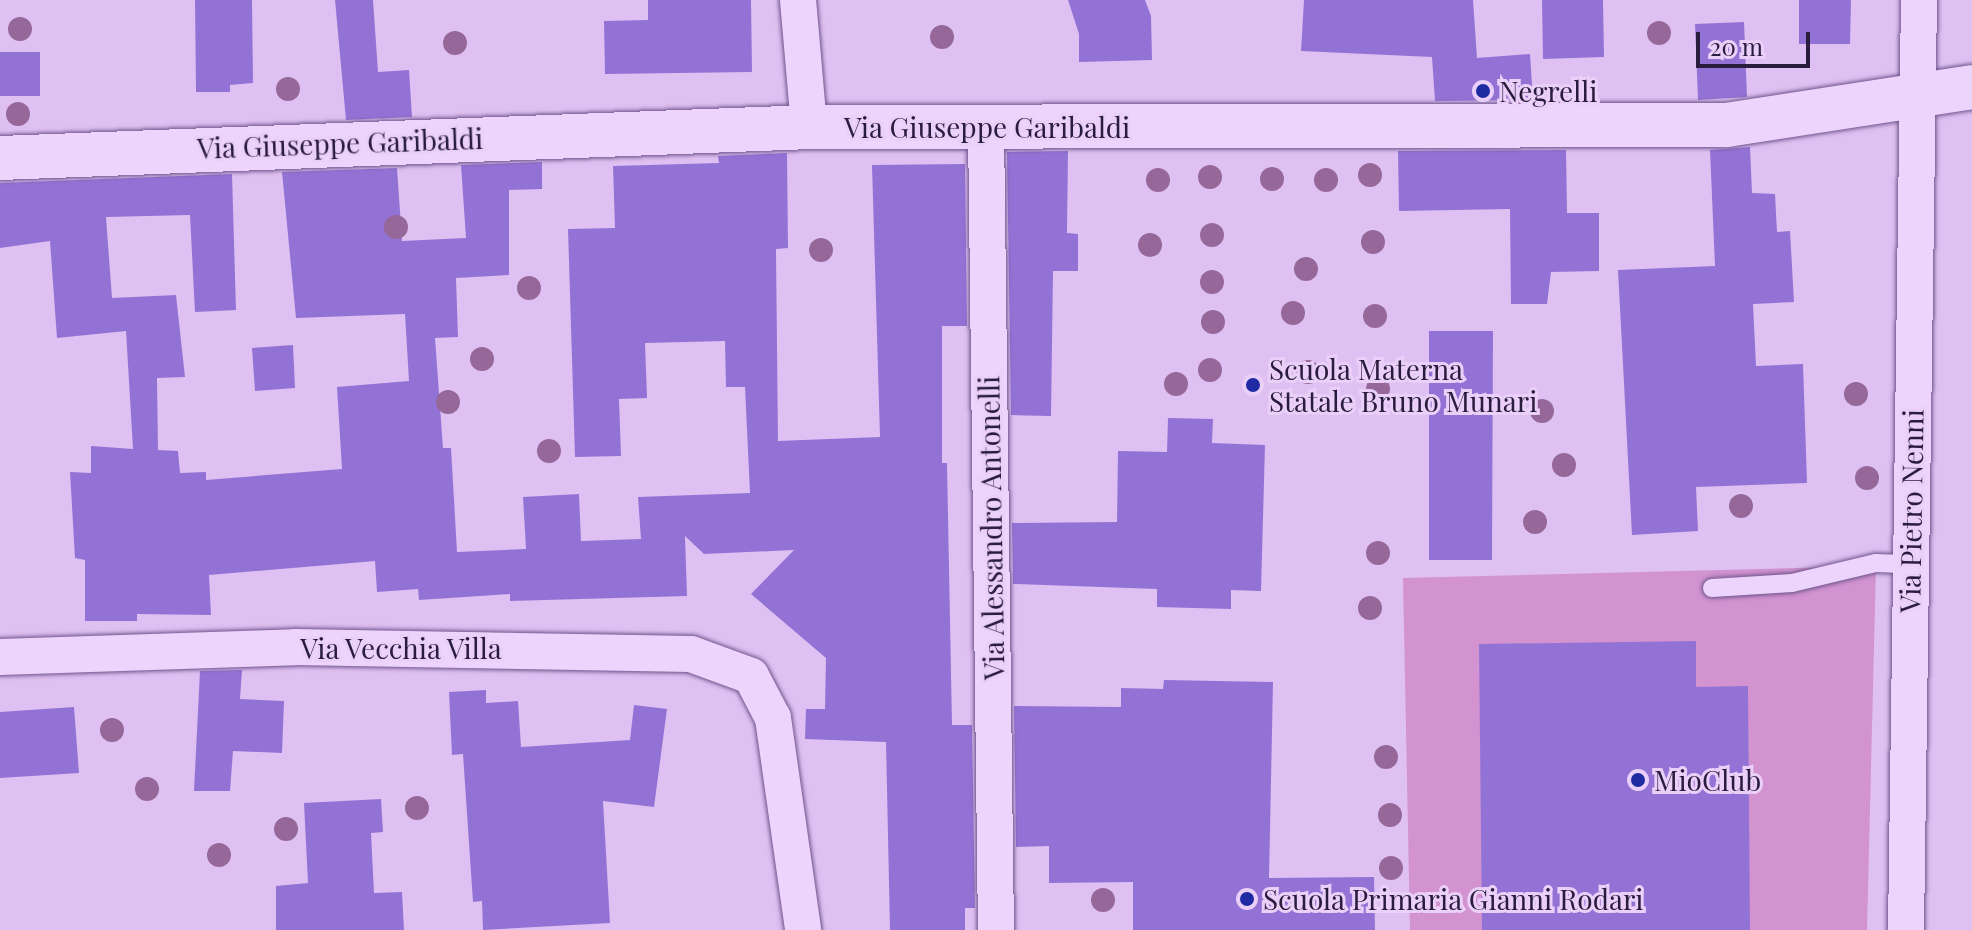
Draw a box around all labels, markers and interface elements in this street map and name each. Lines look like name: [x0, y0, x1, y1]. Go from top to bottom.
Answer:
scale bar: [1700, 16, 1814, 66]
text: 20 m: [1710, 30, 1763, 62]
place label: Negrelli: [1499, 74, 1598, 108]
marker: Negrelli: [1474, 82, 1492, 100]
street label: Via Giuseppe Garibaldi: [844, 110, 1130, 144]
street label: Via Giuseppe Garibaldi: [196, 121, 484, 165]
place label: Scuola Materna Statale Bruno Munari: [1269, 352, 1537, 418]
street label: Via Alessandro Antonelli: [972, 375, 1010, 681]
marker: Scuola Materna Statale Bruno Munari: [1244, 376, 1262, 394]
street label: Via Pietro Nenni: [1892, 409, 1930, 613]
street label: Via Vecchia Villa: [299, 631, 503, 665]
place label: MioClub: [1654, 763, 1761, 797]
marker: MioClub: [1629, 771, 1647, 789]
place label: Scuola Primaria Gianni Rodari: [1263, 882, 1644, 916]
marker: Scuola Primaria Gianni Rodari: [1238, 890, 1256, 908]

